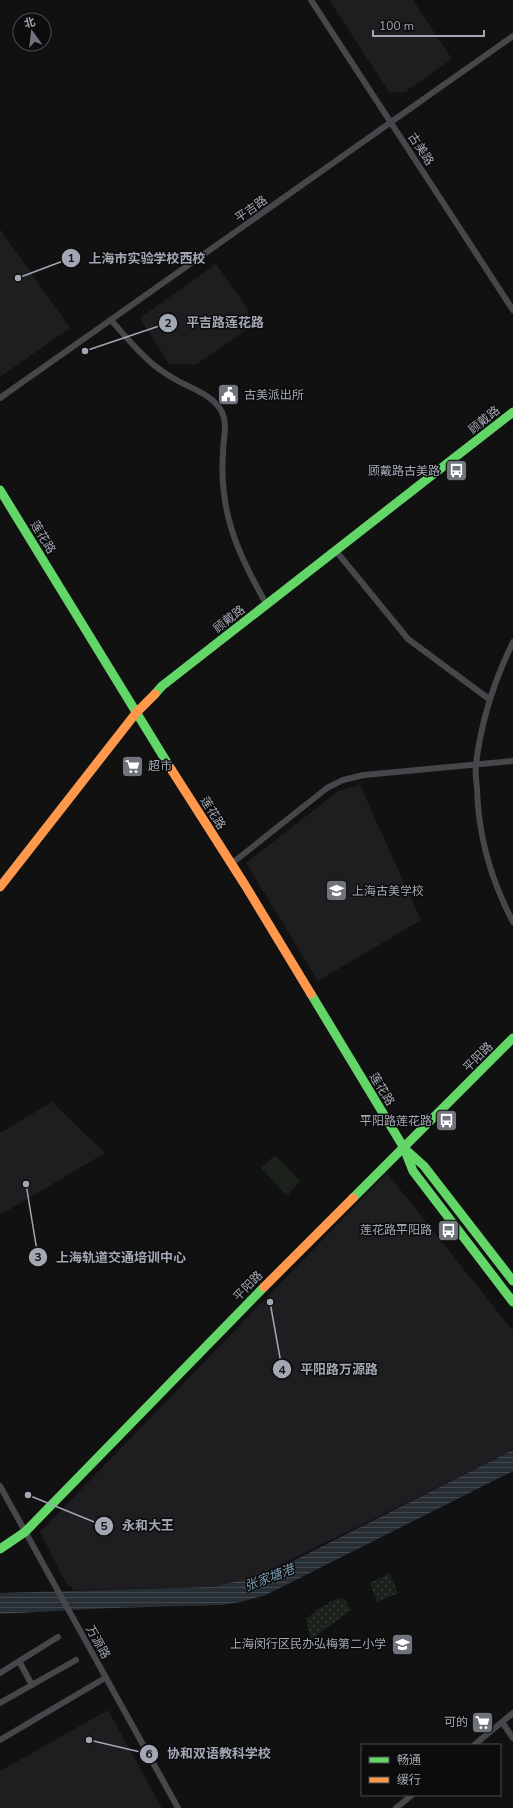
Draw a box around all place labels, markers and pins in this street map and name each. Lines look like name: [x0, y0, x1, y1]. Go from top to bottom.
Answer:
callout: 上海市实验学校西校: [61, 246, 214, 271]
callout: 平吉路莲花路: [158, 310, 272, 335]
public building icon: 古美派出所: [216, 382, 242, 408]
place label: 古美派出所: [244, 387, 304, 403]
bus stop icon: 顾戴路古美路: [443, 458, 469, 484]
place label: 顾戴路古美路: [368, 463, 440, 479]
supermarket icon: 超市: [120, 753, 146, 779]
place label: 超市: [148, 758, 172, 774]
school or university icon: 上海古美学校: [323, 878, 349, 904]
place label: 上海古美学校: [352, 883, 424, 899]
bus stop icon: 平阳路莲花路: [434, 1108, 460, 1134]
place label: 平阳路莲花路: [360, 1113, 432, 1129]
bus stop icon: 莲花路平阳路: [435, 1217, 461, 1243]
place label: 莲花路平阳路: [360, 1222, 432, 1238]
callout: 上海轨道交通培训中心: [28, 1245, 194, 1270]
callout: 平阳路万源路: [272, 1357, 386, 1382]
callout: 永和大王: [94, 1513, 182, 1538]
school or university icon: 上海闵行区民办弘梅第二小学: [389, 1631, 415, 1657]
place label: 上海闵行区民办弘梅第二小学: [230, 1636, 386, 1652]
supermarket icon: 可的: [470, 1709, 496, 1735]
place label: 可的: [444, 1714, 468, 1730]
callout: 协和双语教科学校: [139, 1741, 279, 1766]

